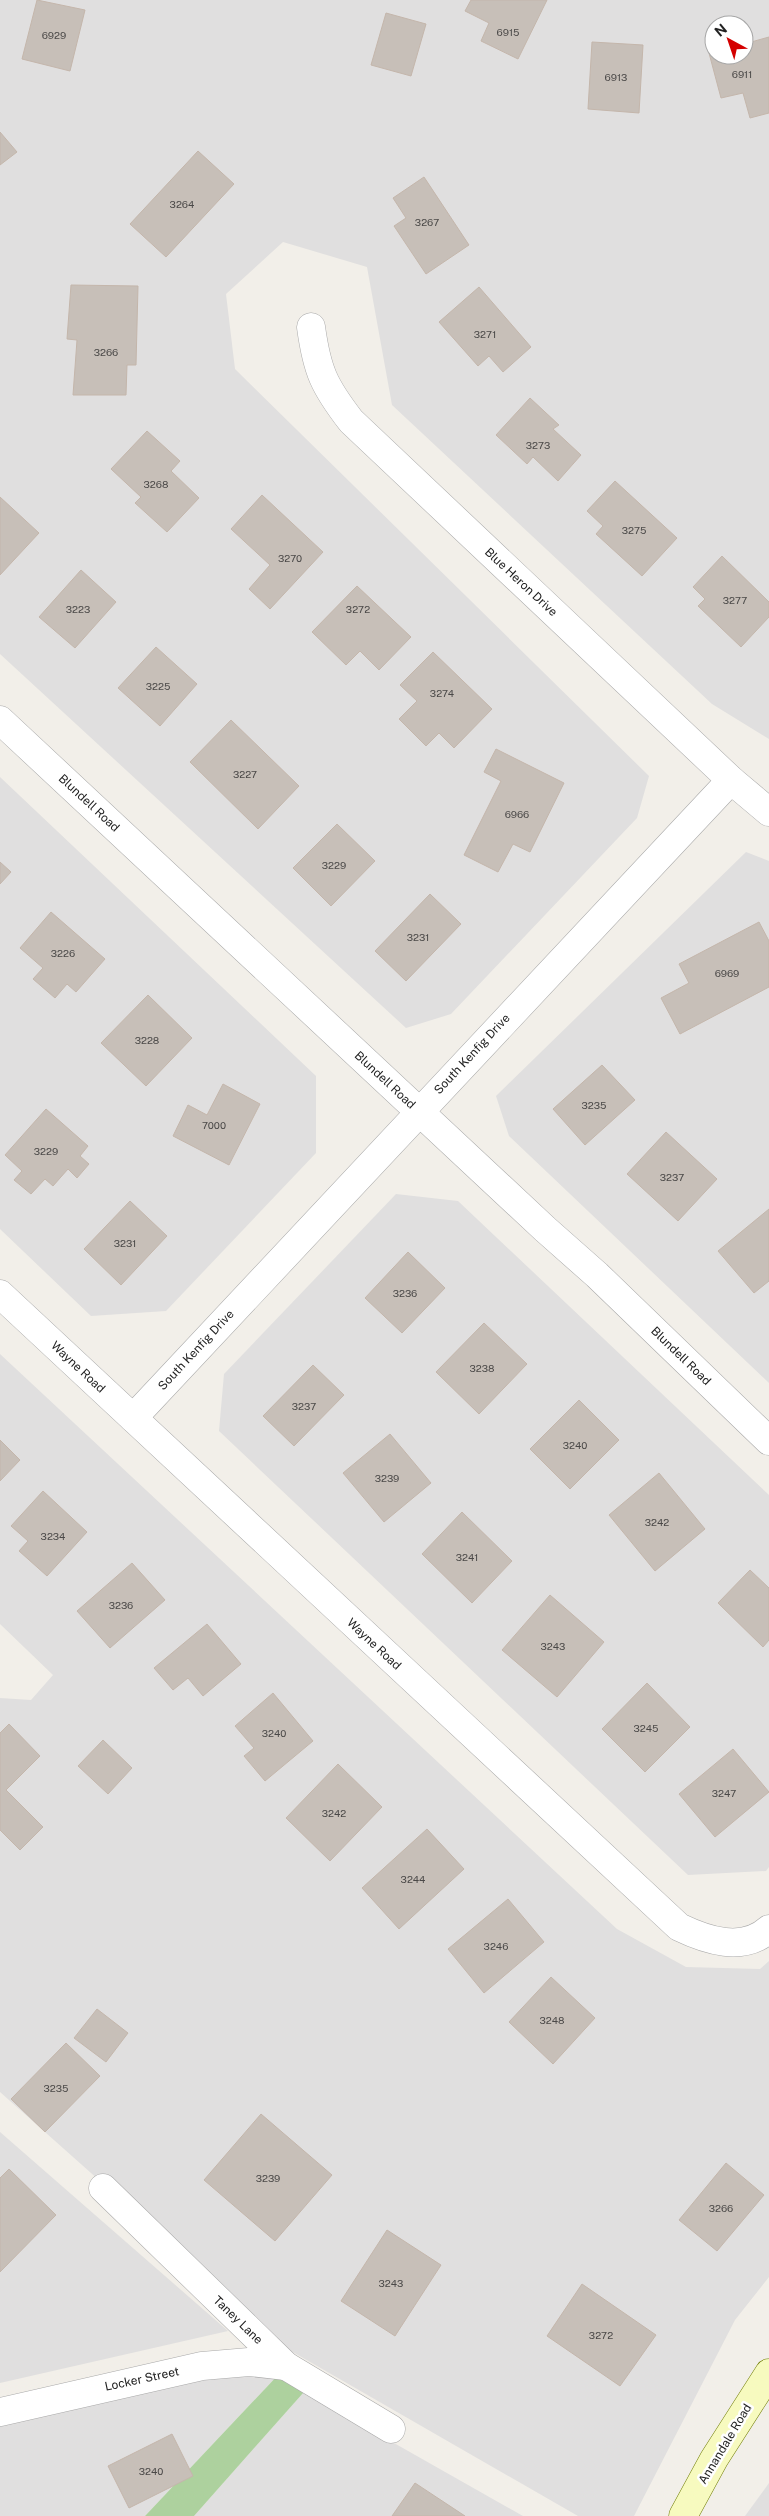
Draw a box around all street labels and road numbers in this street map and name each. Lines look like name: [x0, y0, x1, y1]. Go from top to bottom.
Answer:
street label: Blue Heron Drive: [482, 545, 560, 619]
street label: Blundell Road: [56, 771, 122, 835]
street label: South Kenfig Drive: [431, 1011, 513, 1097]
street label: Blundell Road: [352, 1048, 418, 1112]
street label: South Kenfig Drive: [155, 1307, 237, 1393]
street label: Blundell Road: [648, 1324, 714, 1388]
street label: Wayne Road: [48, 1338, 108, 1396]
street label: Wayne Road: [344, 1615, 404, 1673]
street label: Taney Lane: [210, 2293, 266, 2347]
street label: Locker Street: [103, 2364, 181, 2394]
street label: Annandale Road: [696, 2401, 754, 2487]

